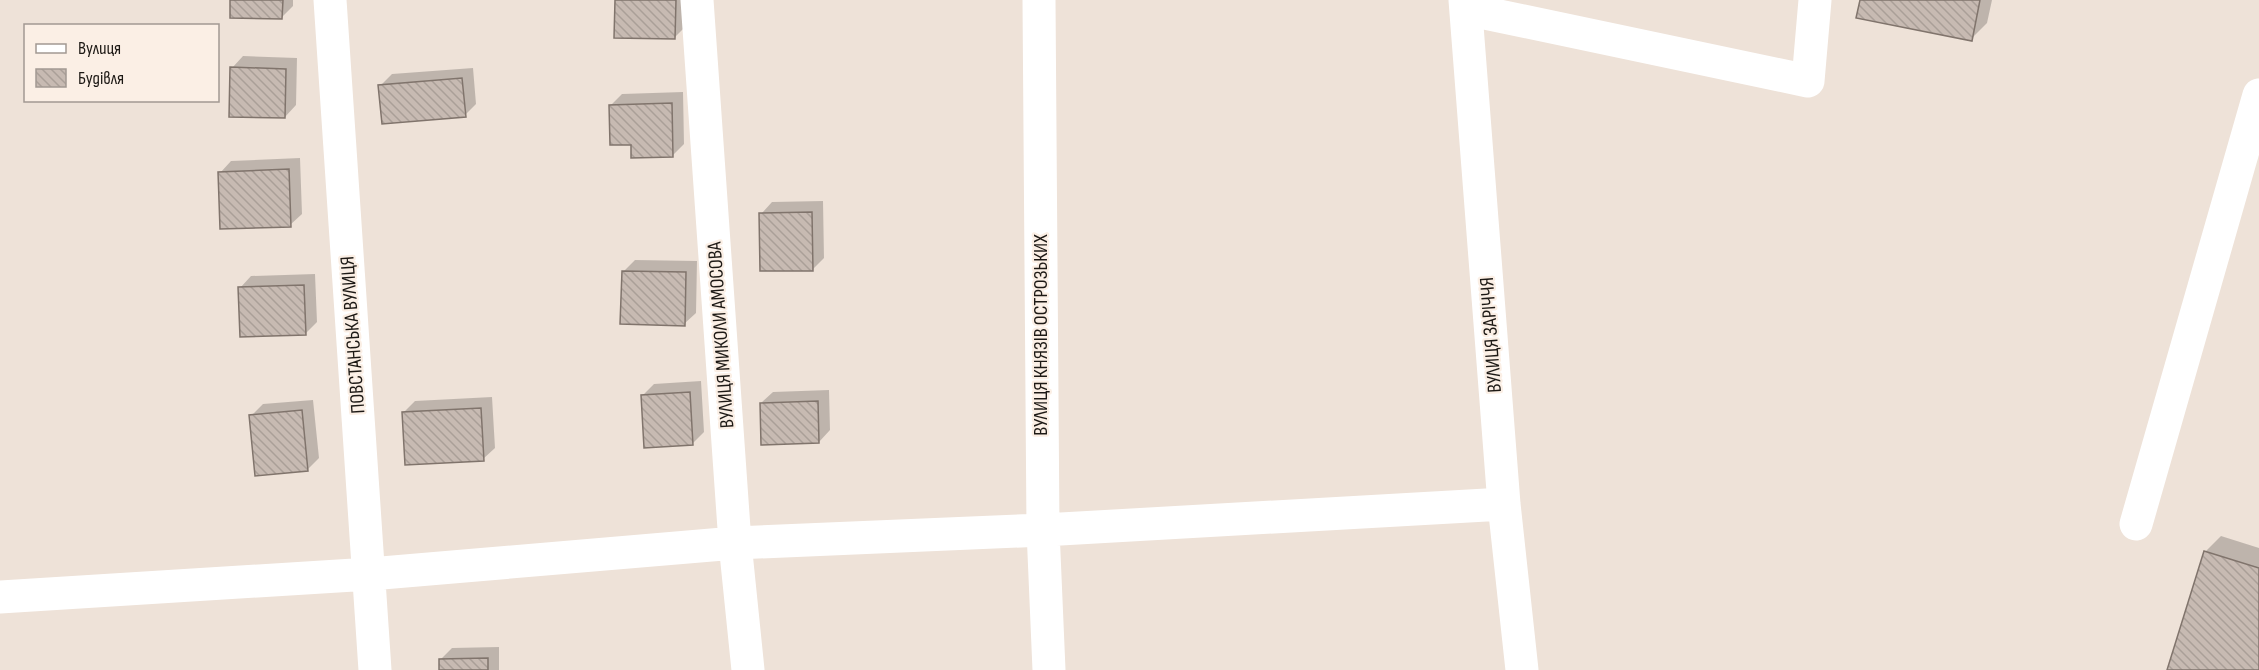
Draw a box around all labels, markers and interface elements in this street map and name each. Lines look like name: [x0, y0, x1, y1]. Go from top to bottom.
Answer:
legend: [24, 24, 219, 102]
text: Вулиця: [78, 38, 121, 59]
text: Будівля: [78, 68, 124, 89]
street label: ВУЛИЦЯ КНЯЗІВ ОСТРОЗЬКИХ: [1029, 234, 1053, 436]
street label: ВУЛИЦЯ МИКОЛИ АМОСОВА: [702, 241, 739, 429]
street label: ПОВСТАНСЬКА ВУЛИЦЯ: [336, 255, 370, 415]
street label: ВУЛИЦЯ ЗАРІЧЧЯ: [1475, 276, 1507, 394]

